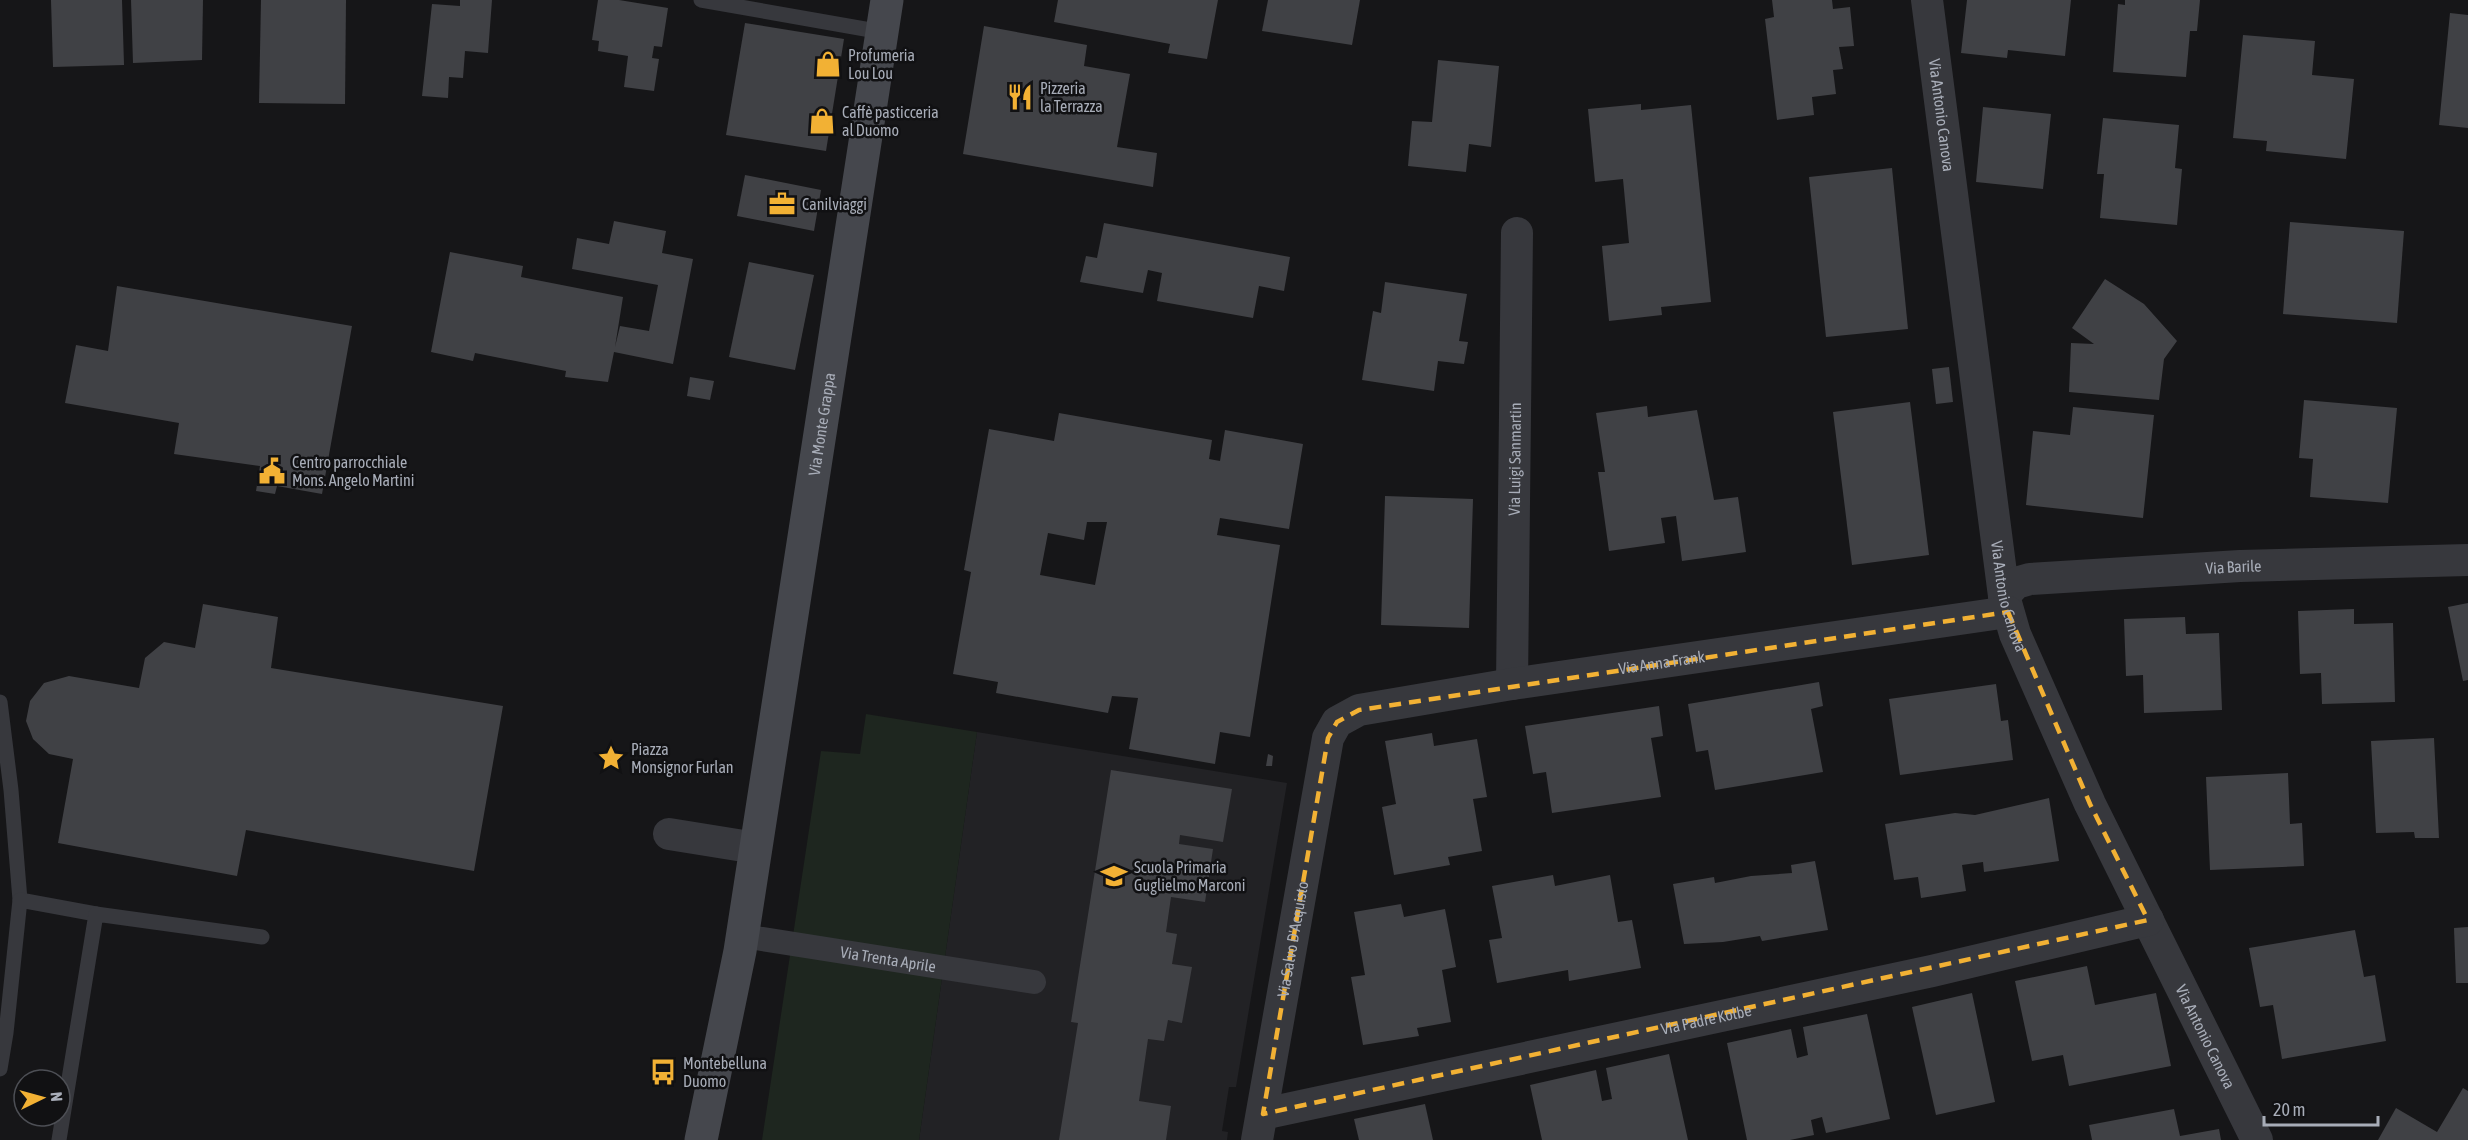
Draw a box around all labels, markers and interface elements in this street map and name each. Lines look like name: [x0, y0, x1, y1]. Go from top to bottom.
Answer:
place label: Profumeria Lou Lou: [848, 46, 915, 82]
shop icon: Profumeria Lou Lou: [813, 49, 843, 79]
street label: Via Antonio Canova: [1926, 58, 1958, 173]
place label: Pizzeria la Terrazza: [1040, 79, 1103, 115]
restaurant icon: Pizzeria la Terrazza: [1005, 82, 1035, 112]
place label: Caffè pasticceria al Duomo: [842, 103, 939, 139]
shop icon: Caffè pasticceria al Duomo: [807, 106, 837, 136]
office icon: Canilviaggi: [767, 189, 797, 219]
place label: Canilviaggi: [802, 195, 867, 214]
street label: Via Monte Grappa: [805, 371, 838, 477]
street label: Via Luigi Sanmartin: [1505, 402, 1524, 516]
place label: Centro parrocchiale Mons. Angelo Martini: [292, 453, 414, 490]
public building icon: Centro parrocchiale Mons. Angelo Martini: [257, 456, 287, 486]
street label: Via Antonio Canova: [1988, 540, 2031, 654]
street label: Via Barile: [2205, 556, 2262, 577]
street label: Via Anna Frank: [1617, 647, 1706, 677]
place label: Piazza Monsignor Furlan: [631, 740, 734, 777]
place icon: Piazza Monsignor Furlan: [596, 743, 626, 773]
place label: Scuola Primaria Guglielmo Marconi: [1134, 858, 1246, 895]
school or university icon: Scuola Primaria Guglielmo Marconi: [1099, 861, 1129, 891]
street label: Via Salvo D'Acquisto: [1273, 880, 1312, 999]
street label: Via Trenta Aprile: [839, 943, 937, 975]
street label: Via Antonio Canova: [2172, 982, 2239, 1091]
street label: Via Padre Kolbe: [1659, 1001, 1753, 1038]
place label: Montebelluna Duomo: [683, 1054, 767, 1090]
bus stop icon: Montebelluna Duomo: [648, 1057, 678, 1087]
north arrow: [12, 1068, 72, 1128]
scale bar: [2264, 1089, 2378, 1127]
text: N: [48, 1091, 66, 1102]
text: 20 m: [2273, 1099, 2305, 1120]

